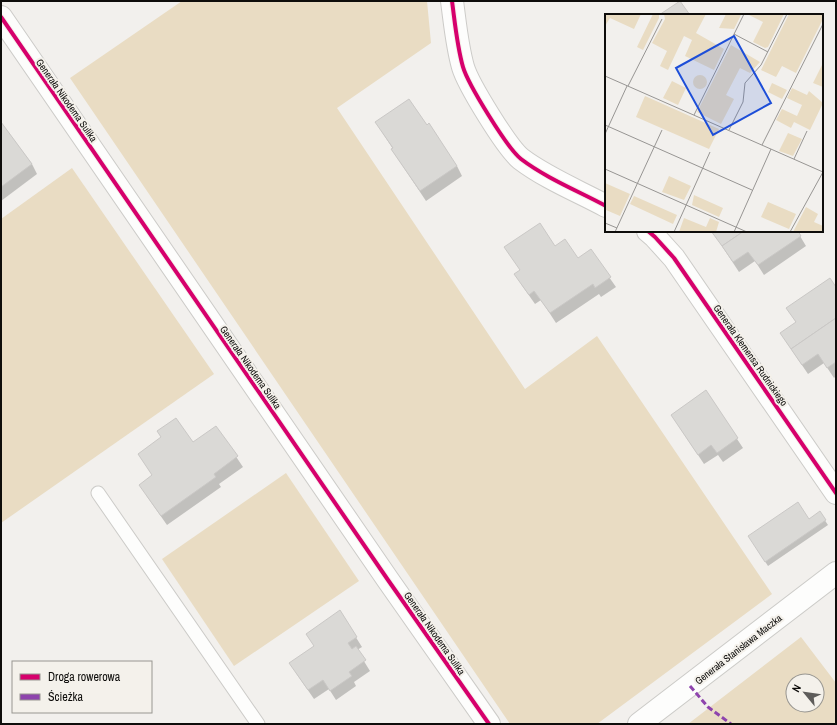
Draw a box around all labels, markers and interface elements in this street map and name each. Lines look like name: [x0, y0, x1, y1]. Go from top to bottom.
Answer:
inset map: [605, 14, 823, 232]
street label: Generała Nikodema Sulika: [33, 56, 100, 145]
street label: Generała Klemensa Rudnickiego: [711, 302, 791, 409]
street label: Generała Nikodema Sulika: [217, 323, 284, 412]
street label: Generała Nikodema Sulika: [401, 589, 468, 678]
street label: Generała Stanisława Maczka: [692, 611, 785, 687]
legend: [12, 661, 152, 713]
text: Droga rowerowa: [48, 669, 121, 685]
north arrow: [785, 673, 825, 713]
text: N: [789, 682, 804, 694]
text: Ścieżka: [48, 689, 84, 705]

